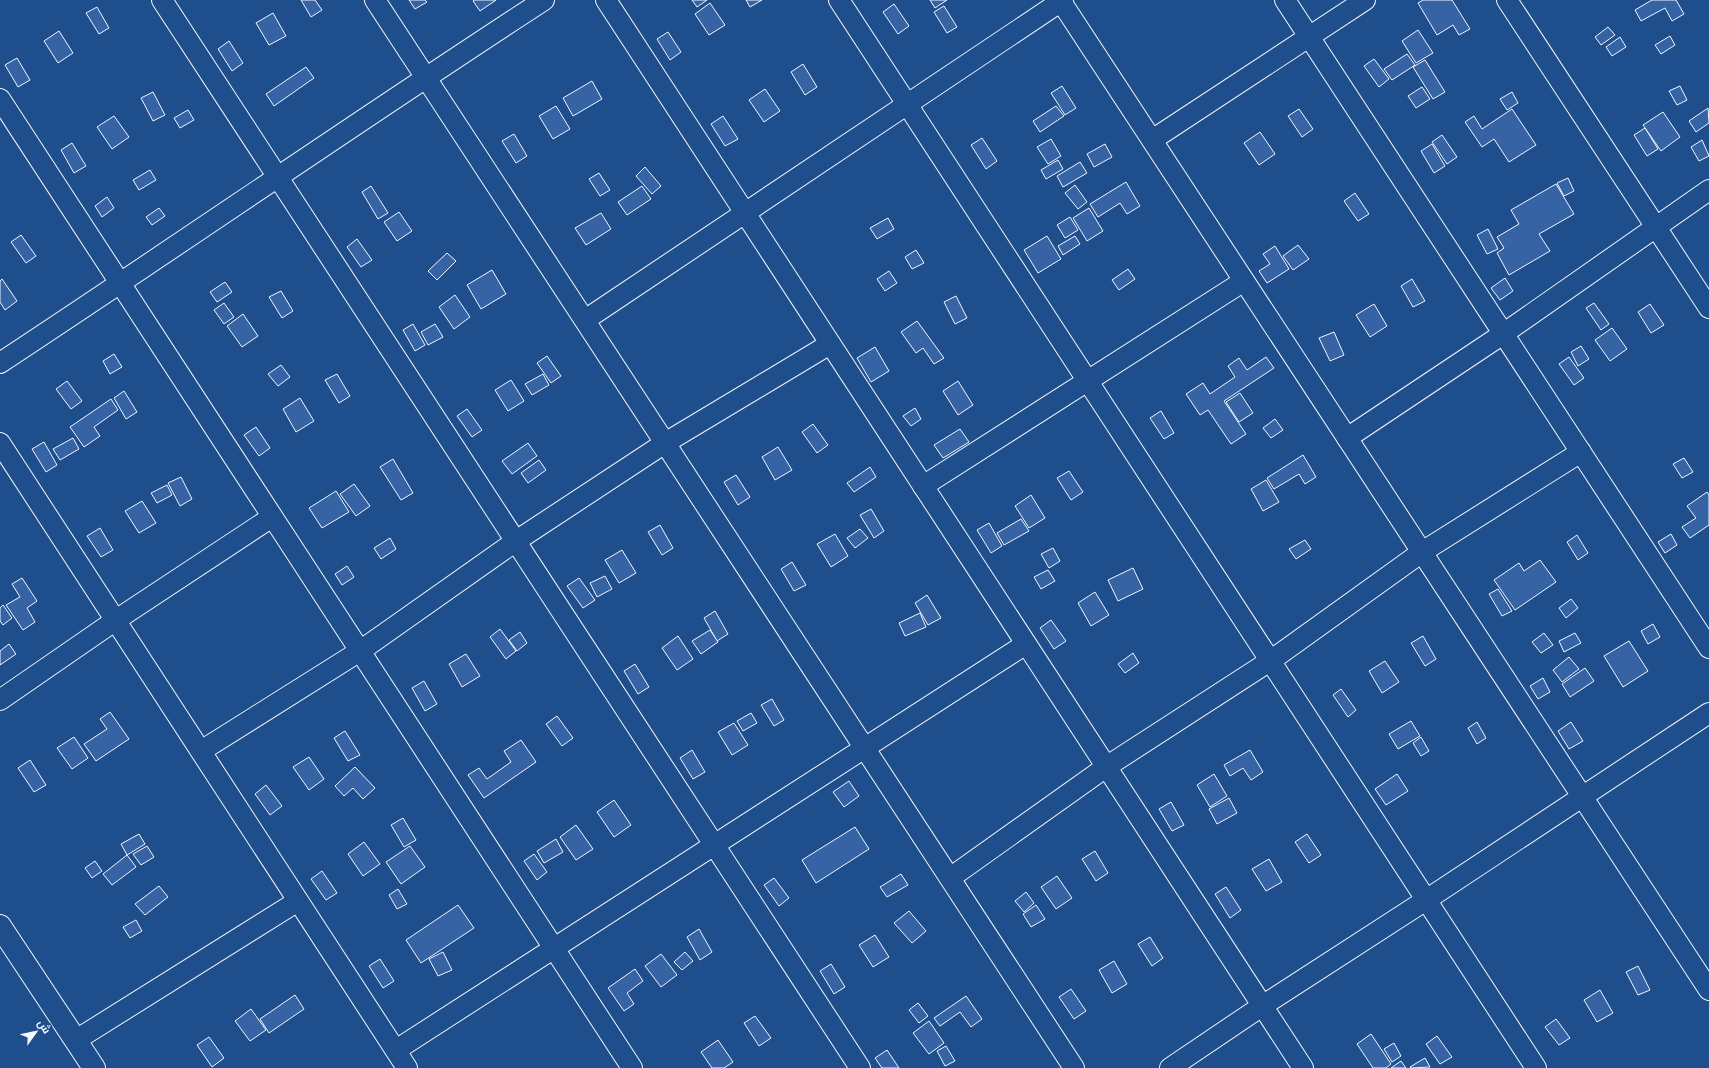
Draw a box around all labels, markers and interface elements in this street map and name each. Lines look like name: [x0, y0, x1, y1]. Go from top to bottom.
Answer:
north arrow: [16, 1012, 56, 1052]
text: ش: [35, 1017, 53, 1036]

